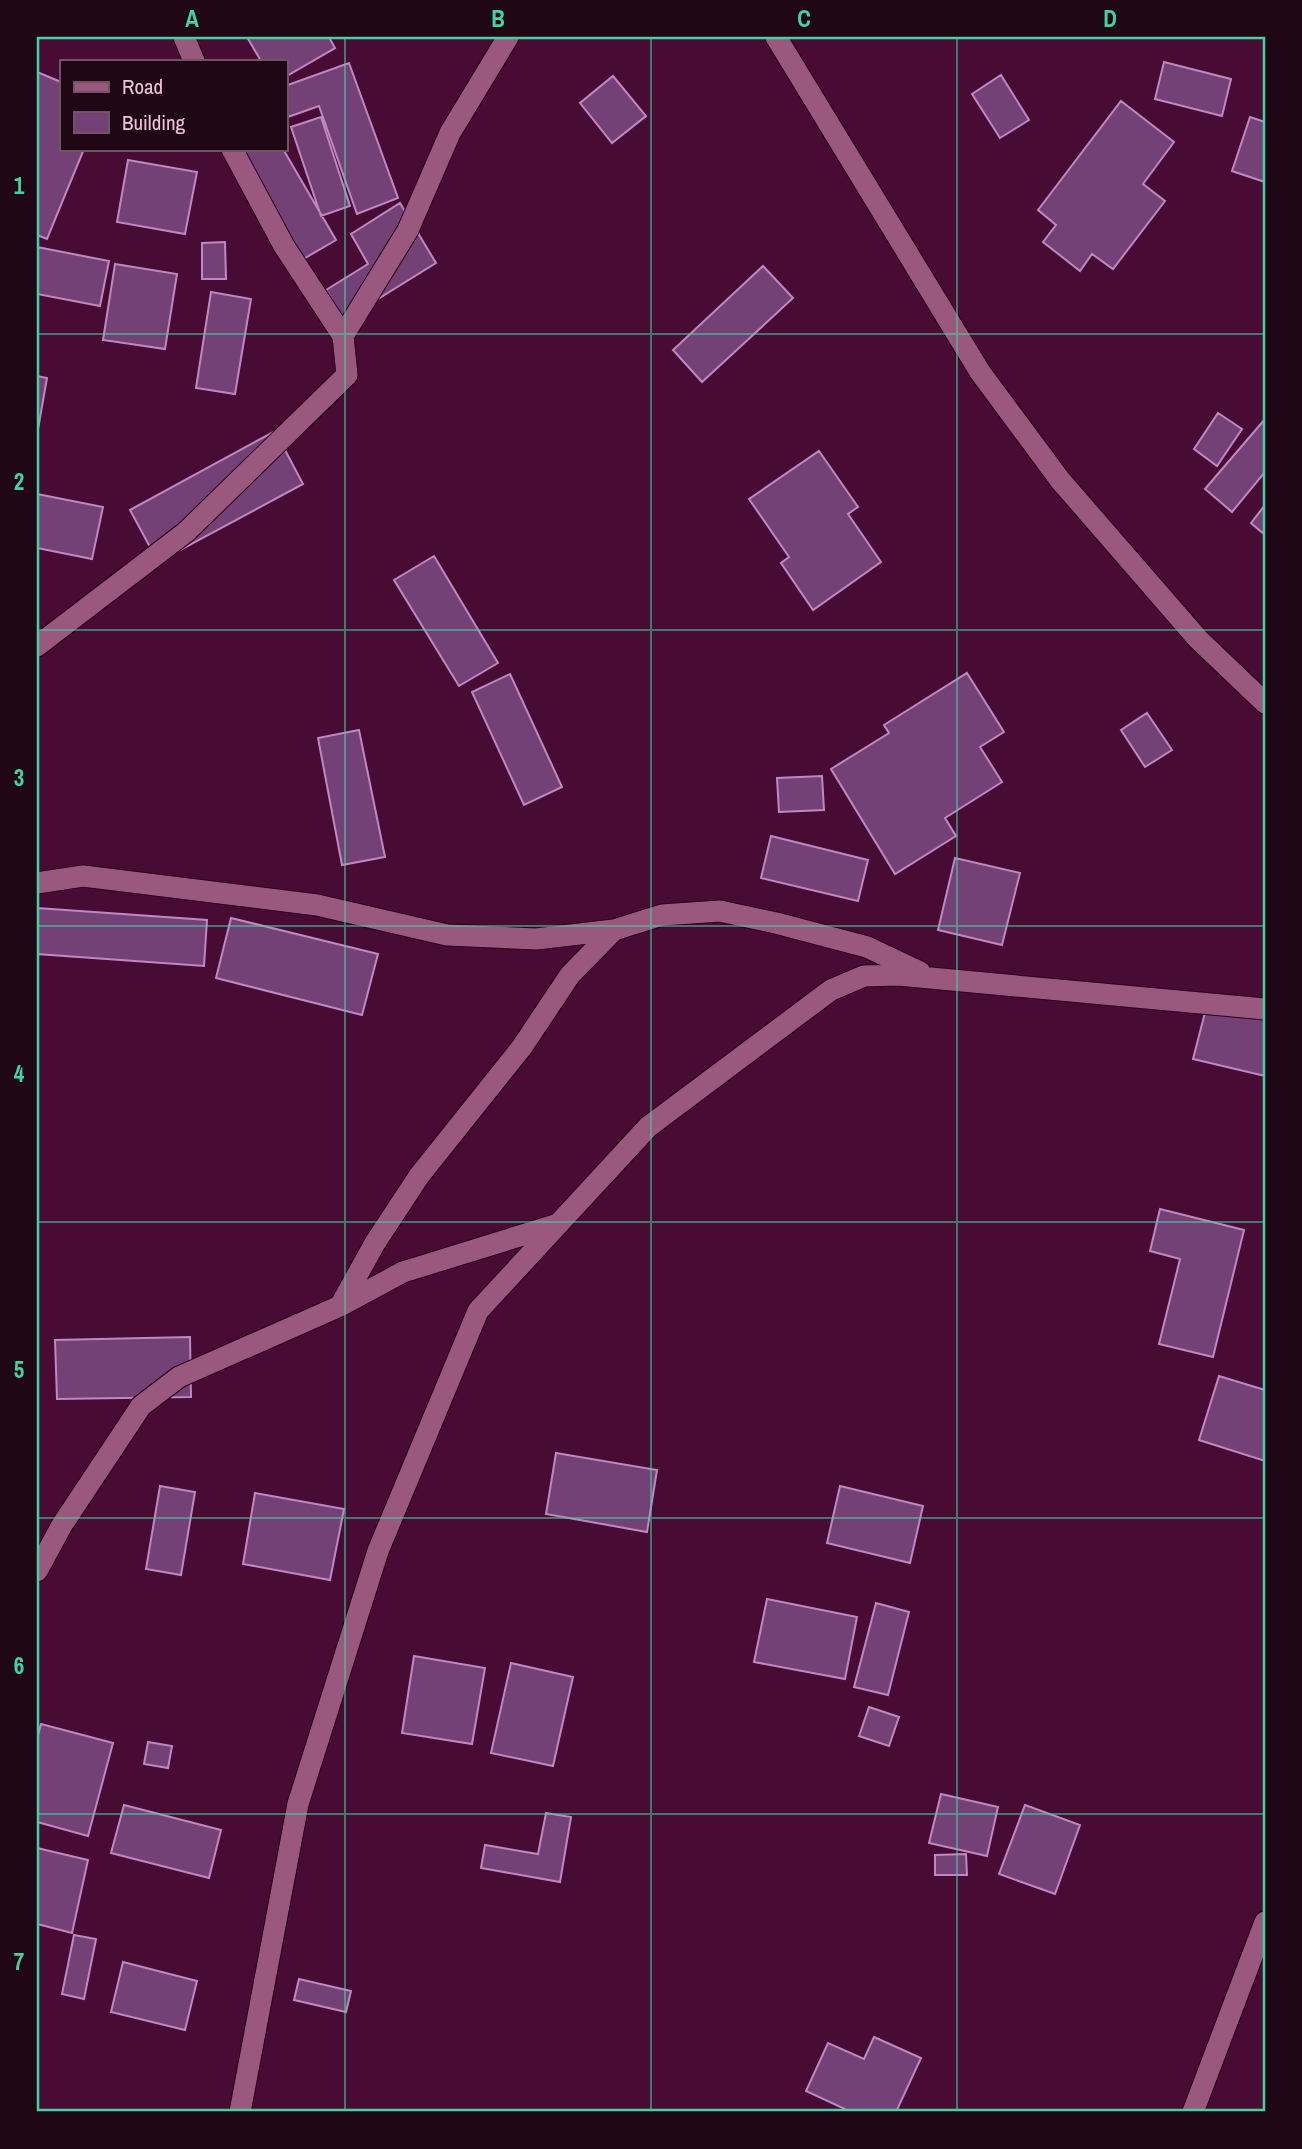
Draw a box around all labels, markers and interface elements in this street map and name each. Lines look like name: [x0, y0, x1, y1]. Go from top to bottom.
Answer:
text: A: [185, 3, 199, 34]
text: B: [491, 3, 505, 34]
text: C: [797, 3, 811, 34]
text: D: [1103, 3, 1117, 34]
legend: [60, 60, 287, 150]
text: Road: [122, 72, 163, 101]
text: Building: [122, 108, 186, 137]
text: 1: [14, 170, 25, 201]
text: 2: [14, 466, 24, 497]
text: 3: [14, 762, 24, 793]
text: 4: [14, 1058, 25, 1089]
text: 5: [14, 1354, 24, 1385]
text: 6: [14, 1650, 24, 1681]
text: 7: [14, 1946, 24, 1977]

